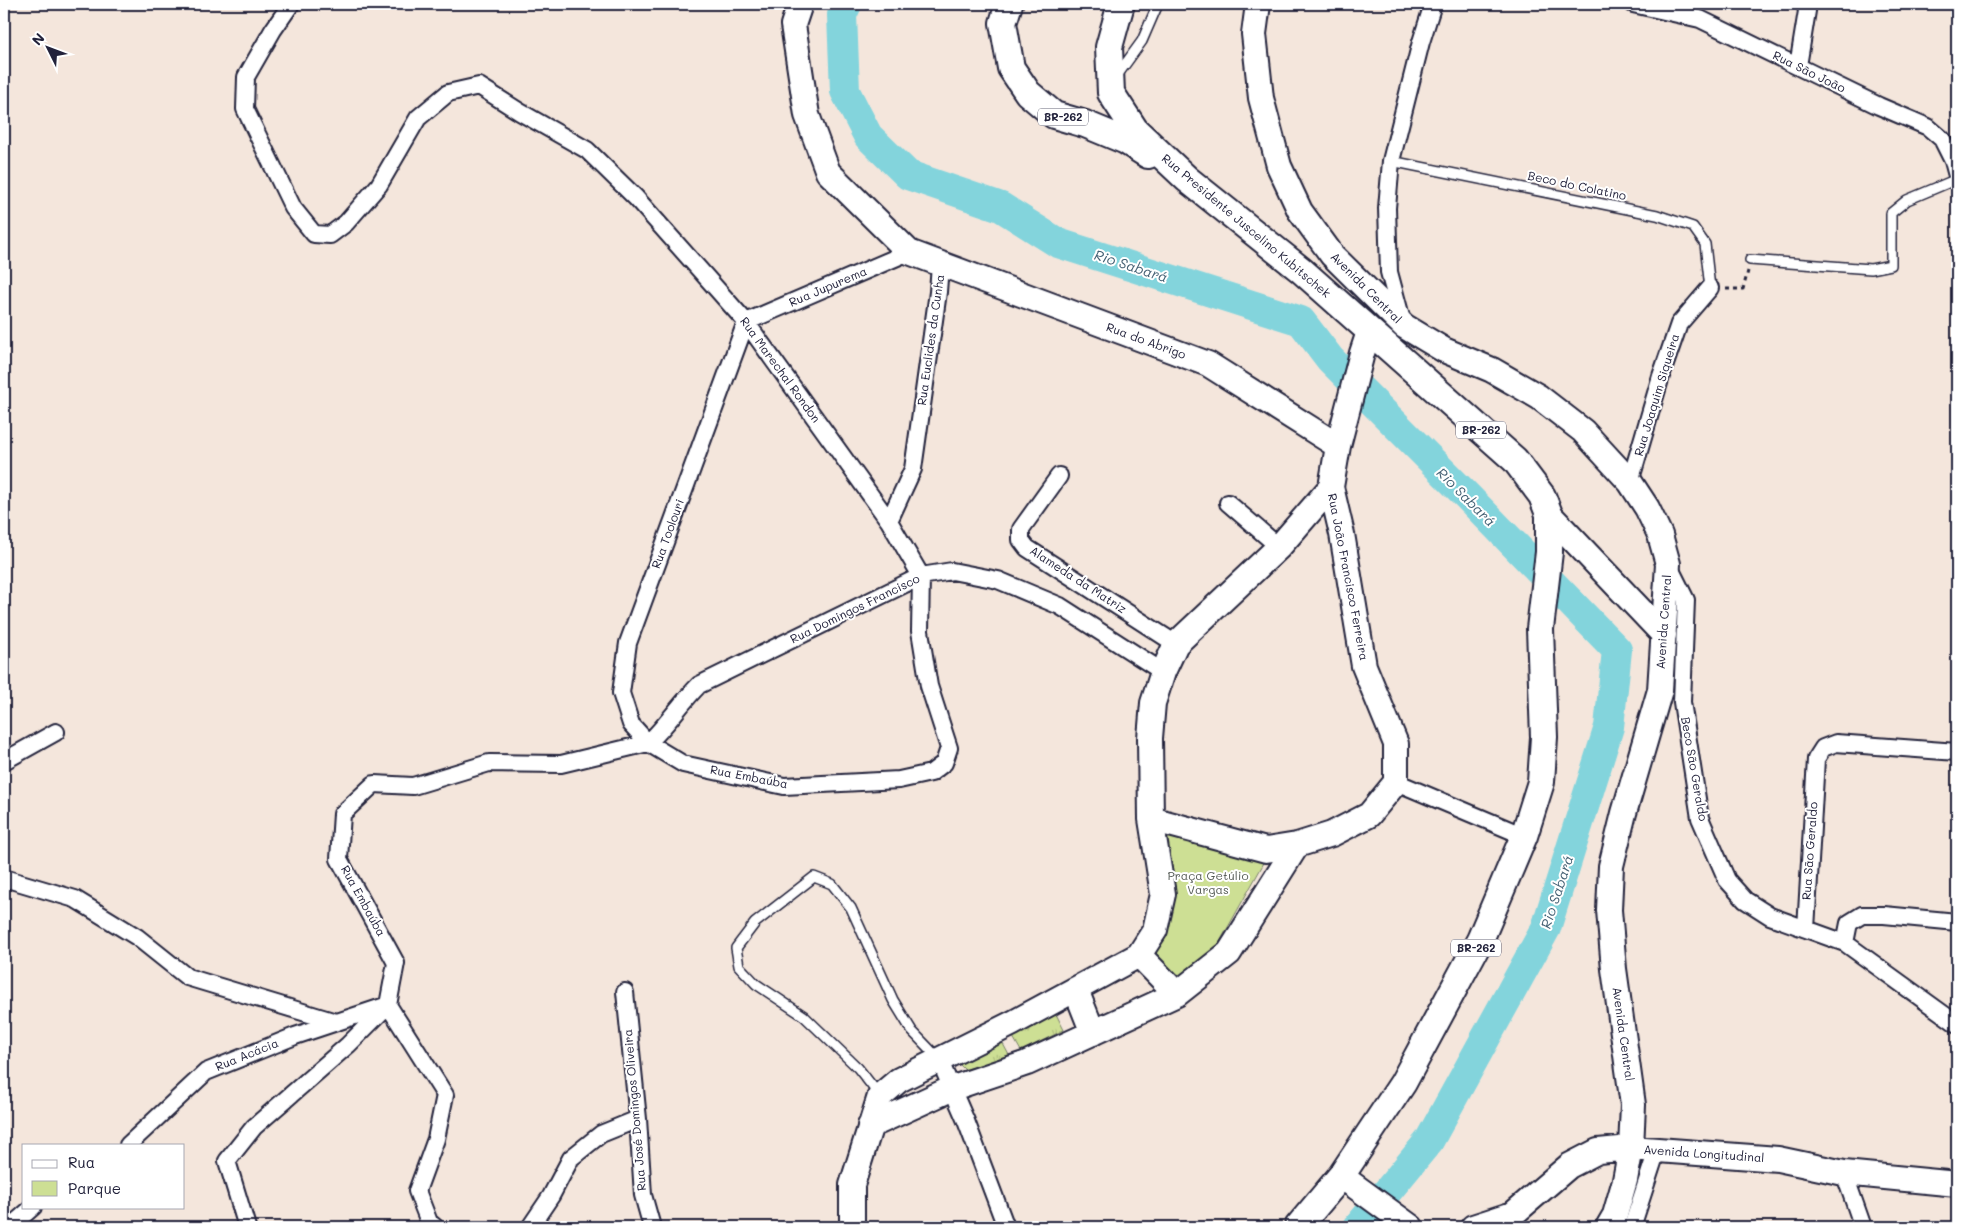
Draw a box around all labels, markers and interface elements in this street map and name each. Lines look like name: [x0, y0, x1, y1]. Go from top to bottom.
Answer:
north arrow: [22, 22, 72, 72]
text: N: [27, 29, 49, 49]
street label: Rua São João: [1770, 47, 1848, 96]
road number: BR-262: [1038, 108, 1088, 125]
street label: Rua Presidente Juscelino Kubitschek: [1159, 150, 1334, 301]
street label: Beco do Colatino: [1526, 167, 1628, 203]
water label: Rio Sabará: [1092, 245, 1170, 286]
street label: Avenida Central: [1328, 248, 1406, 326]
street label: Rua Jupurema: [786, 262, 869, 310]
street label: Rua Euclides da Cunha: [913, 273, 947, 407]
street label: Rua Marechal Rondon: [737, 313, 825, 426]
street label: Rua do Abrigo: [1104, 318, 1188, 362]
street label: Rua Joaquim Siqueira: [1630, 331, 1682, 458]
road number: BR-262: [1456, 422, 1506, 438]
water label: Rio Sabará: [1433, 463, 1500, 530]
street label: Rua João Francisco Ferreira: [1325, 492, 1373, 662]
street label: Rua Toolouri: [647, 497, 687, 571]
street label: Alameda da Matriz: [1027, 542, 1130, 617]
street label: Rua Domingos Francisco: [787, 570, 922, 646]
street label: Avenida Central: [1652, 574, 1674, 670]
street label: Beco São Geraldo: [1678, 715, 1712, 822]
street label: Rua Embaúba: [709, 761, 789, 791]
street label: Rua São Geraldo: [1798, 801, 1820, 901]
water label: Rio Sabará: [1536, 853, 1577, 931]
street label: Rua Embaúba: [338, 862, 390, 939]
park label: Praça Getúlio Vargas: [1167, 867, 1249, 897]
road number: BR-262: [1451, 940, 1501, 956]
street label: Avenida Central: [1609, 986, 1638, 1082]
street label: Rua José Domingos Oliveira: [619, 1028, 649, 1192]
street label: Rua Acácia: [213, 1034, 281, 1074]
street label: Avenida Longitudinal: [1643, 1141, 1765, 1165]
legend: [22, 1144, 185, 1208]
text: Rua: [68, 1152, 95, 1172]
text: Parque: [68, 1178, 121, 1198]

